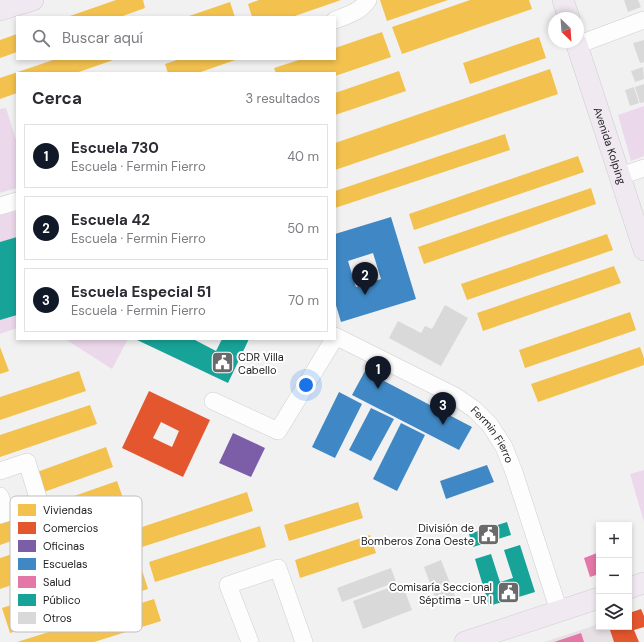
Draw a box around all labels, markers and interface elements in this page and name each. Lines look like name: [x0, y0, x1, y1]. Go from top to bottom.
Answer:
north arrow: [548, 12, 584, 48]
search box: [16, 16, 336, 60]
icon: search: [30, 27, 52, 49]
text: Buscar aquí: [62, 28, 143, 48]
text: Cerca: [32, 87, 82, 109]
text: 3 resultados: [245, 90, 320, 107]
street label: Avenida Kolping: [591, 105, 629, 186]
text: Escuela 730: [71, 138, 159, 158]
text: 1: [44, 148, 48, 165]
text: 40 m: [287, 148, 319, 165]
text: Escuela · Fermin Fierro: [71, 158, 206, 175]
text: Escuela 42: [71, 210, 150, 230]
text: 2: [42, 220, 50, 237]
text: 50 m: [287, 220, 319, 237]
text: Escuela · Fermin Fierro: [71, 230, 206, 247]
pin: 2: [352, 262, 378, 295]
text: Escuela Especial 51: [71, 282, 211, 302]
text: 3: [42, 292, 50, 309]
text: 70 m: [288, 292, 319, 309]
text: Escuela · Fermin Fierro: [71, 302, 206, 319]
public building icon: CDR Villa Cabello: [210, 350, 236, 376]
place label: CDR Villa Cabello: [238, 350, 284, 377]
pin: 1: [365, 356, 391, 389]
your location: [296, 375, 316, 395]
pin: 3: [430, 392, 456, 425]
street label: Fermin Fierro: [468, 403, 517, 465]
legend: [10, 496, 142, 632]
text: Viviendas: [43, 503, 92, 517]
text: Comercios: [43, 521, 98, 535]
place label: División de Bomberos Zona Oeste: [361, 521, 474, 548]
public building icon: División de Bomberos Zona Oeste: [476, 521, 502, 547]
map controls: [596, 522, 632, 630]
button: +: [596, 522, 632, 558]
text: Oficinas: [43, 539, 84, 553]
text: Escuelas: [43, 557, 88, 571]
button: −: [596, 558, 632, 594]
text: Salud: [43, 575, 71, 589]
place label: Comisaría Seccional Séptima - UR I: [389, 580, 492, 607]
public building icon: Comisaría Seccional Séptima - UR I: [495, 580, 521, 606]
text: Público: [43, 593, 80, 607]
button: layers: [596, 594, 632, 630]
text: Otros: [43, 611, 72, 625]

